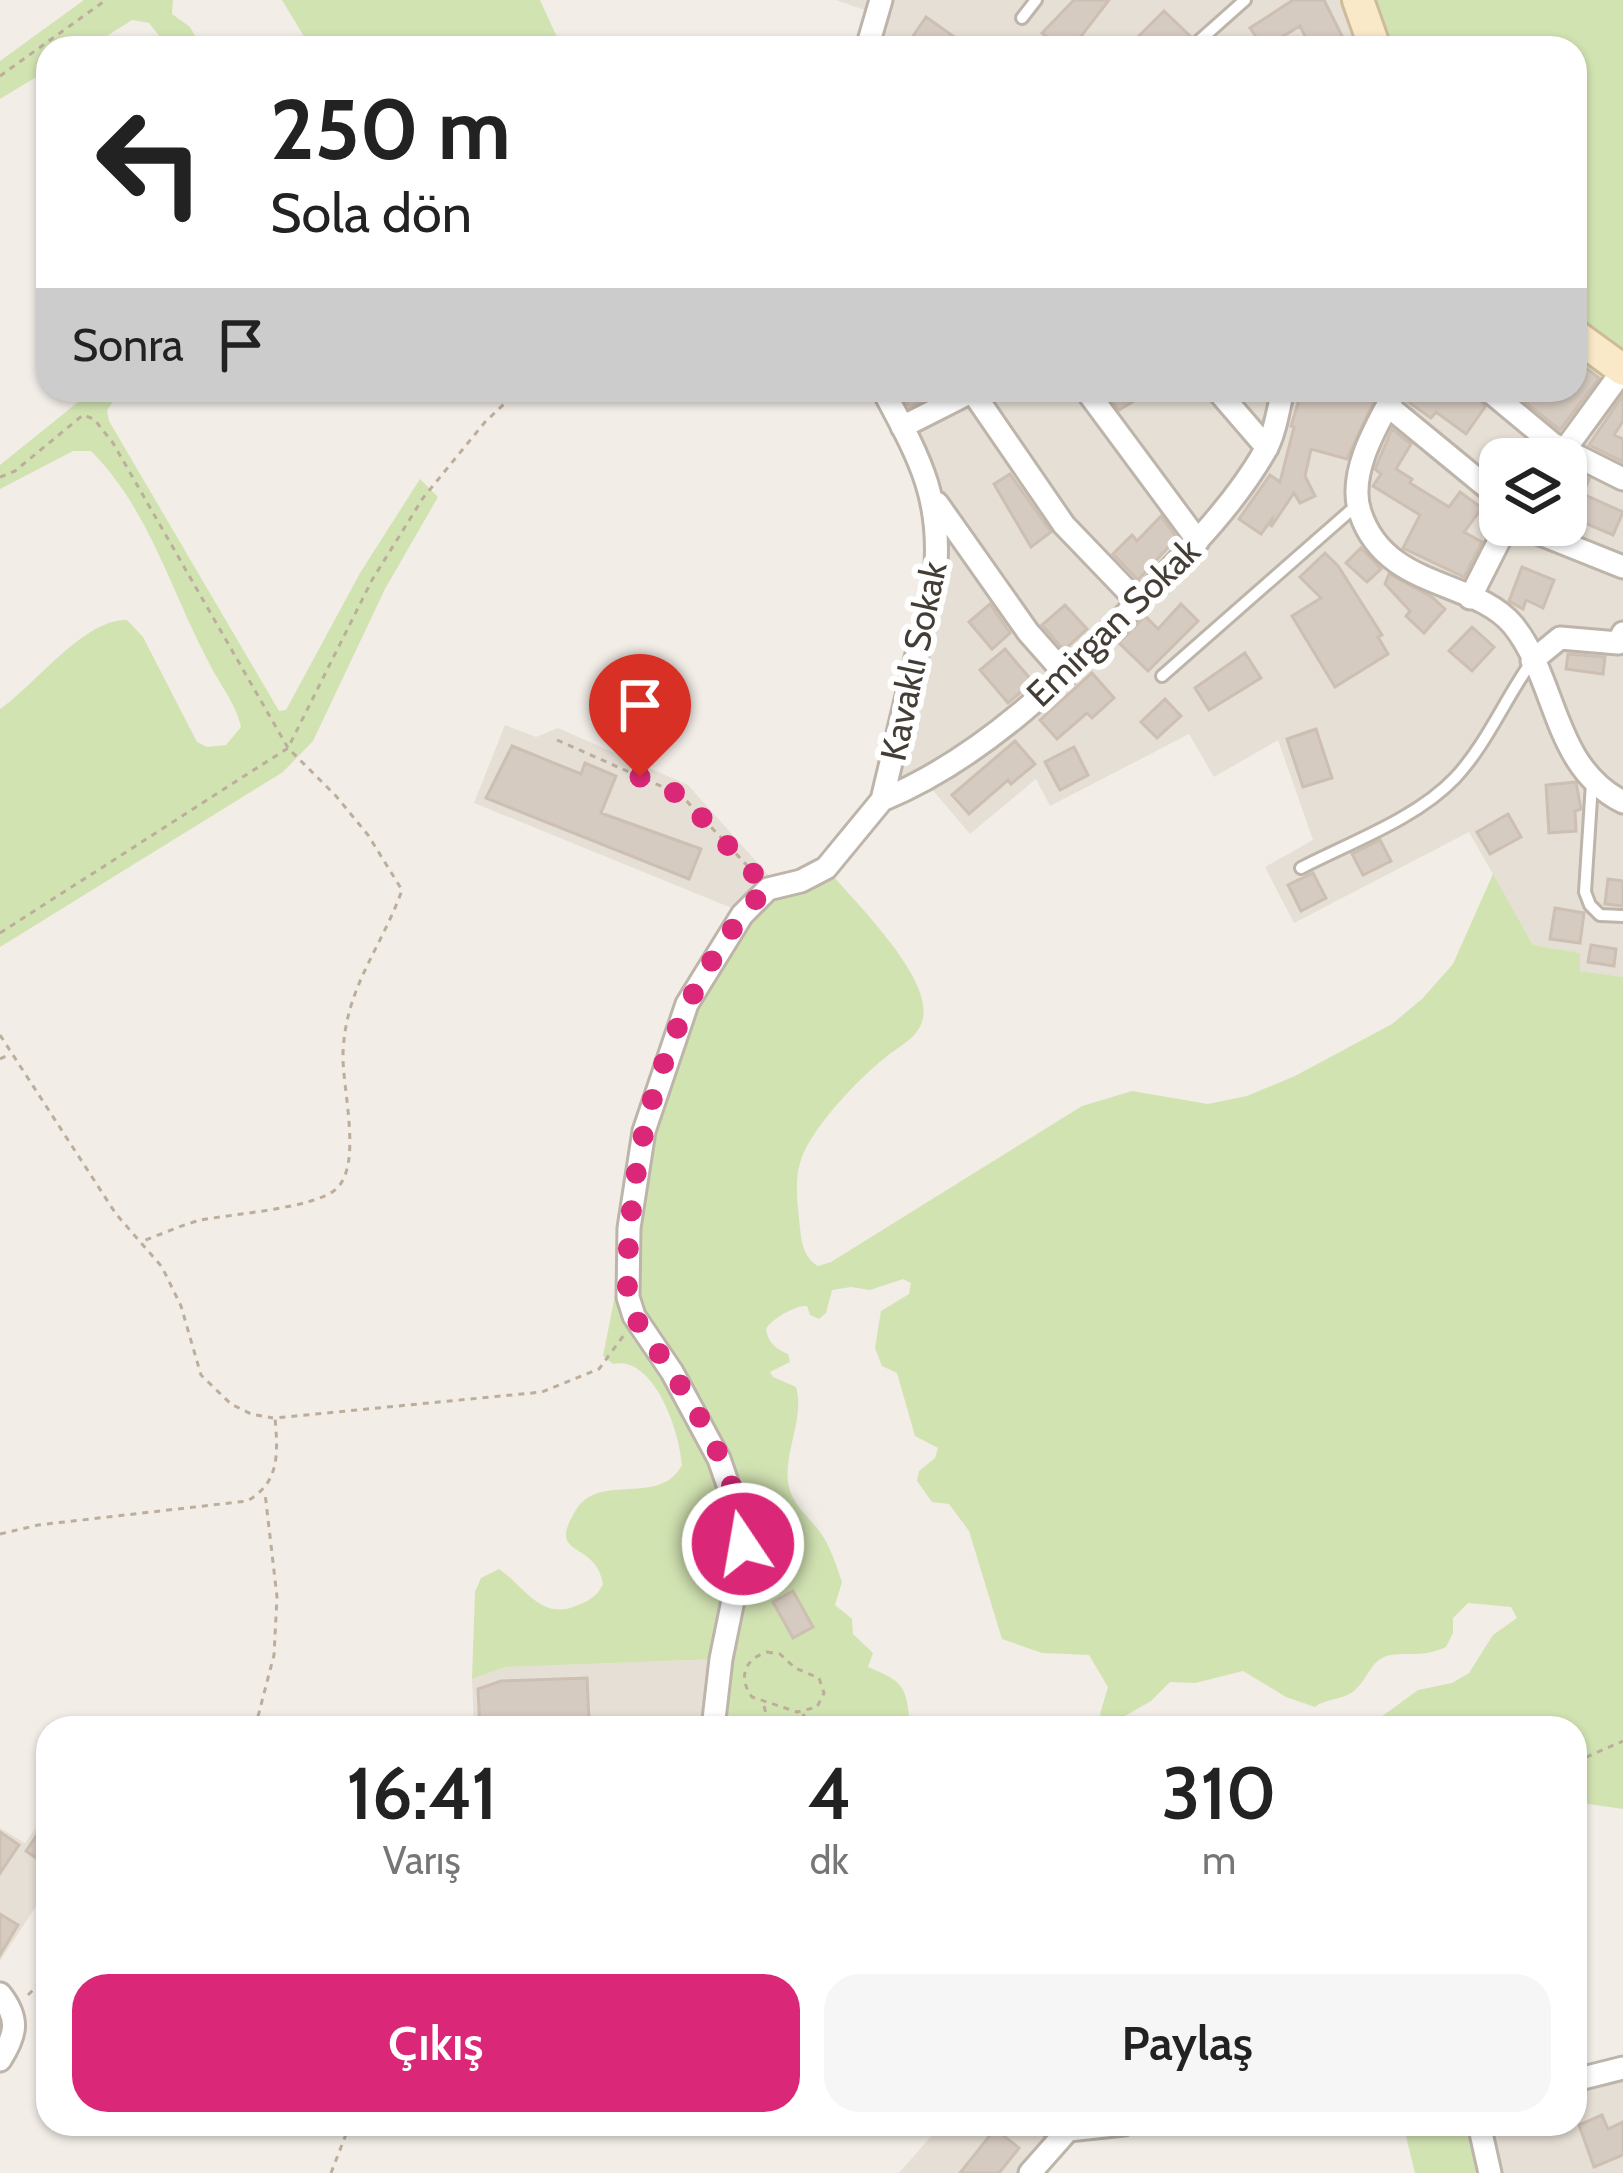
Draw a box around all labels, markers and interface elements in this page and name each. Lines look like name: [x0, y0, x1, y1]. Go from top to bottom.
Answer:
text: 250 m: [270, 78, 511, 180]
icon: left: [72, 84, 228, 240]
text: Sola dön: [270, 180, 472, 246]
icon: arrive: [208, 312, 274, 378]
text: Sonra: [72, 318, 184, 372]
map controls: [1479, 438, 1587, 546]
button: layers: [1479, 438, 1587, 546]
street label: Emirgan Sokak: [1017, 528, 1209, 715]
street label: Kavaklı Sokak: [870, 557, 956, 765]
pin: [589, 654, 691, 777]
icon: arrive: [607, 672, 673, 738]
position arrow: [680, 1481, 806, 1607]
text: 16:41: [347, 1750, 497, 1837]
text: 4: [807, 1750, 851, 1837]
text: 310: [1162, 1750, 1276, 1837]
text: Varış: [383, 1836, 461, 1884]
text: dk: [810, 1836, 849, 1884]
text: m: [1202, 1836, 1236, 1884]
button: Çıkış: [72, 1974, 800, 2112]
button: Paylaş: [824, 1974, 1551, 2112]

